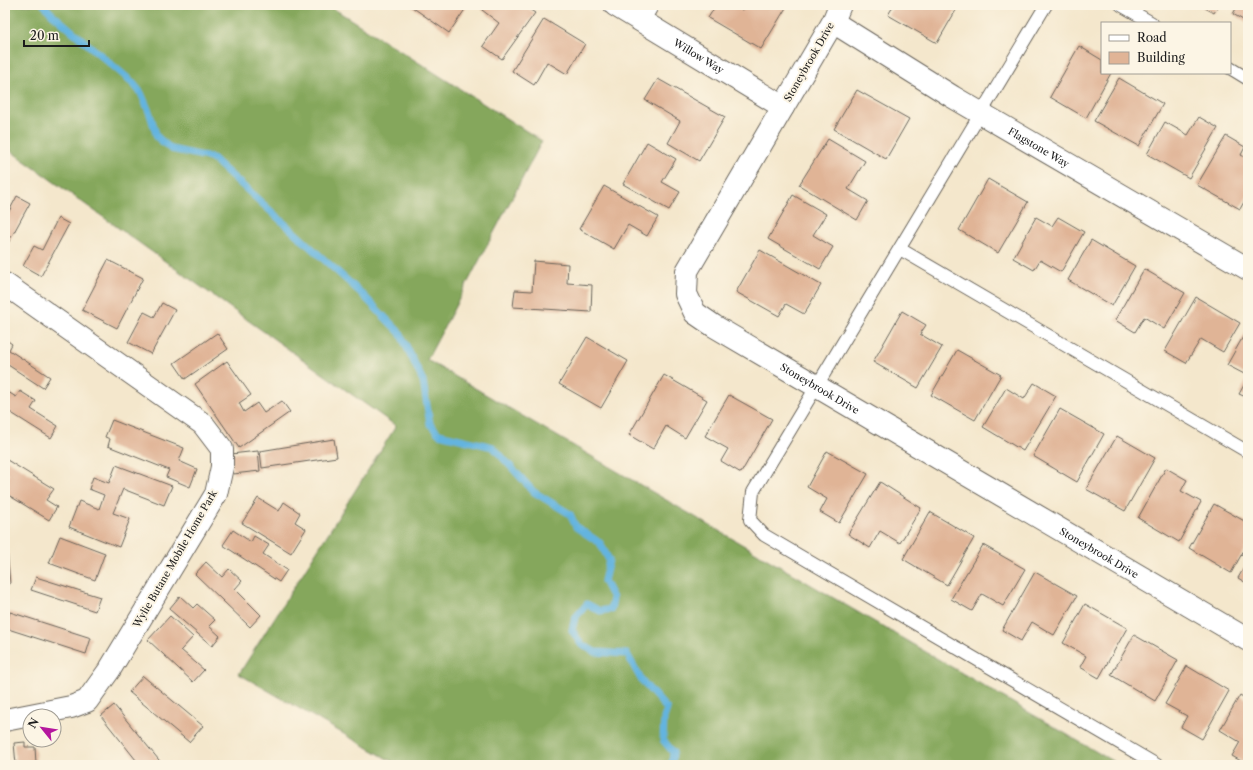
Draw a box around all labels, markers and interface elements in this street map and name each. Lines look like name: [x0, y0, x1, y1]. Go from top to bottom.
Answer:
street label: Stoneybrook Drive: [781, 20, 837, 104]
scale bar: [24, 22, 89, 48]
legend: [1101, 22, 1231, 74]
text: 20 m: [30, 28, 59, 43]
text: Road: [1137, 30, 1167, 45]
street label: Willow Way: [670, 35, 727, 76]
text: Building: [1137, 50, 1185, 65]
street label: Flagstone Way: [1006, 124, 1072, 170]
street label: Stoneybrook Drive: [778, 360, 862, 417]
street label: Wylie Butane Mobile Home Park: [130, 487, 220, 631]
street label: Stoneybrook Drive: [1057, 524, 1141, 581]
north arrow: [22, 708, 62, 748]
text: N: [25, 715, 42, 731]

